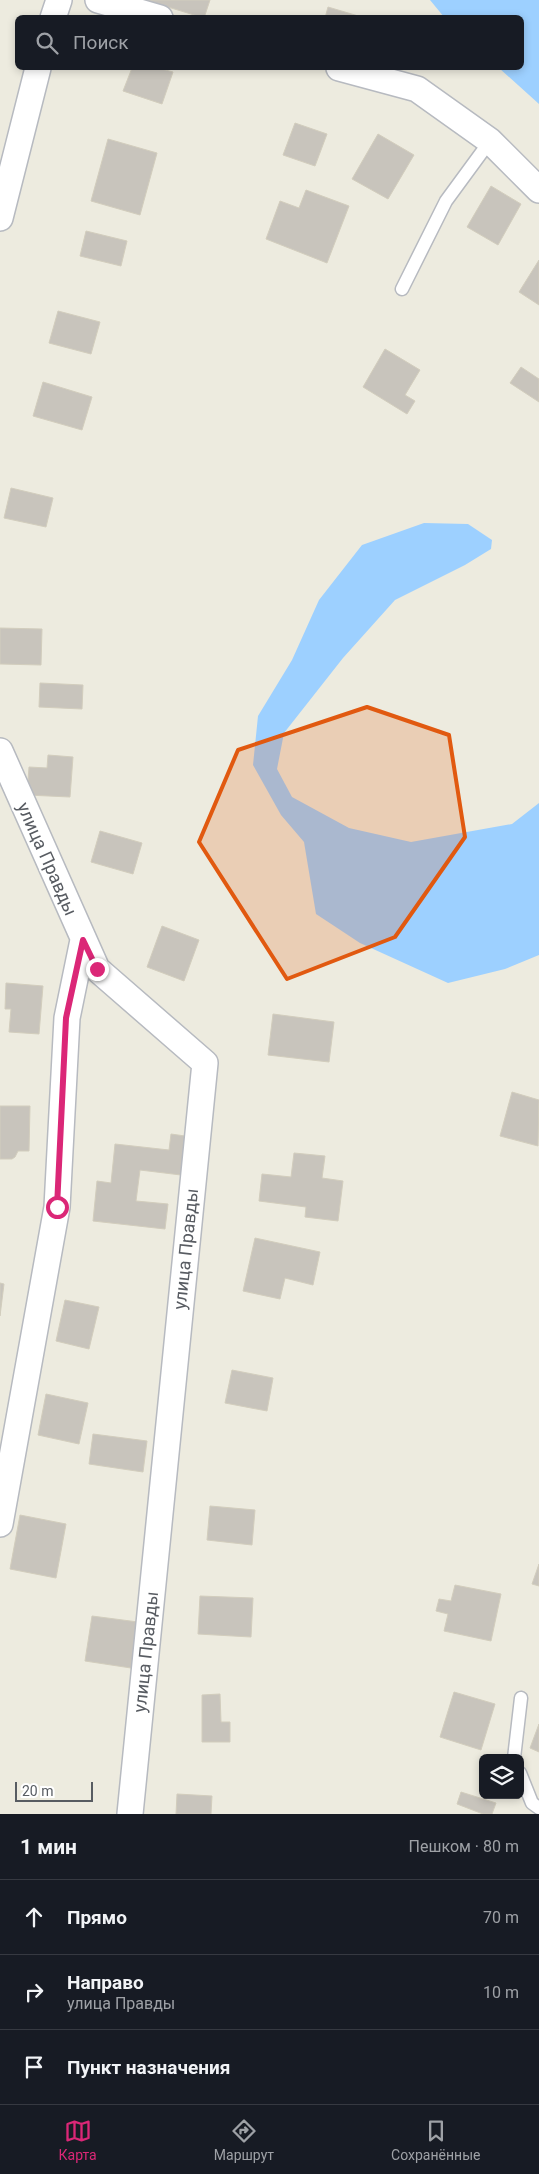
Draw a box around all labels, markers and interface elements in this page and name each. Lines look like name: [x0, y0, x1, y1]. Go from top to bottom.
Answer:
search box: [15, 15, 524, 70]
icon: search: [33, 29, 61, 57]
text: Поиск: [73, 31, 129, 54]
street label: улица Правды: [13, 799, 82, 919]
route end: [86, 958, 109, 981]
street label: улица Правды: [169, 1187, 202, 1311]
route start: [46, 1196, 69, 1219]
street label: улица Правды: [129, 1590, 162, 1714]
map controls: [479, 1754, 524, 1799]
button: layers: [479, 1754, 524, 1799]
scale bar: [15, 1779, 92, 1802]
text: 20 m: [22, 1783, 54, 1799]
text: 1 мин: [20, 1835, 77, 1859]
text: Пешком · 80 m: [409, 1837, 519, 1856]
icon: ahead: [20, 1903, 48, 1931]
text: Прямо: [67, 1906, 127, 1929]
text: 70 m: [483, 1908, 519, 1927]
text: Направо: [67, 1971, 144, 1994]
icon: right: [20, 1978, 48, 2006]
text: 10 m: [483, 1983, 519, 2002]
text: улица Правды: [67, 1994, 175, 2013]
icon: arrive: [20, 2053, 48, 2081]
text: Пункт назначения: [67, 2056, 230, 2079]
tab: Карта: [59, 2117, 97, 2163]
tab: Маршрут: [214, 2117, 274, 2163]
tab: Сохранённые: [391, 2117, 480, 2163]

